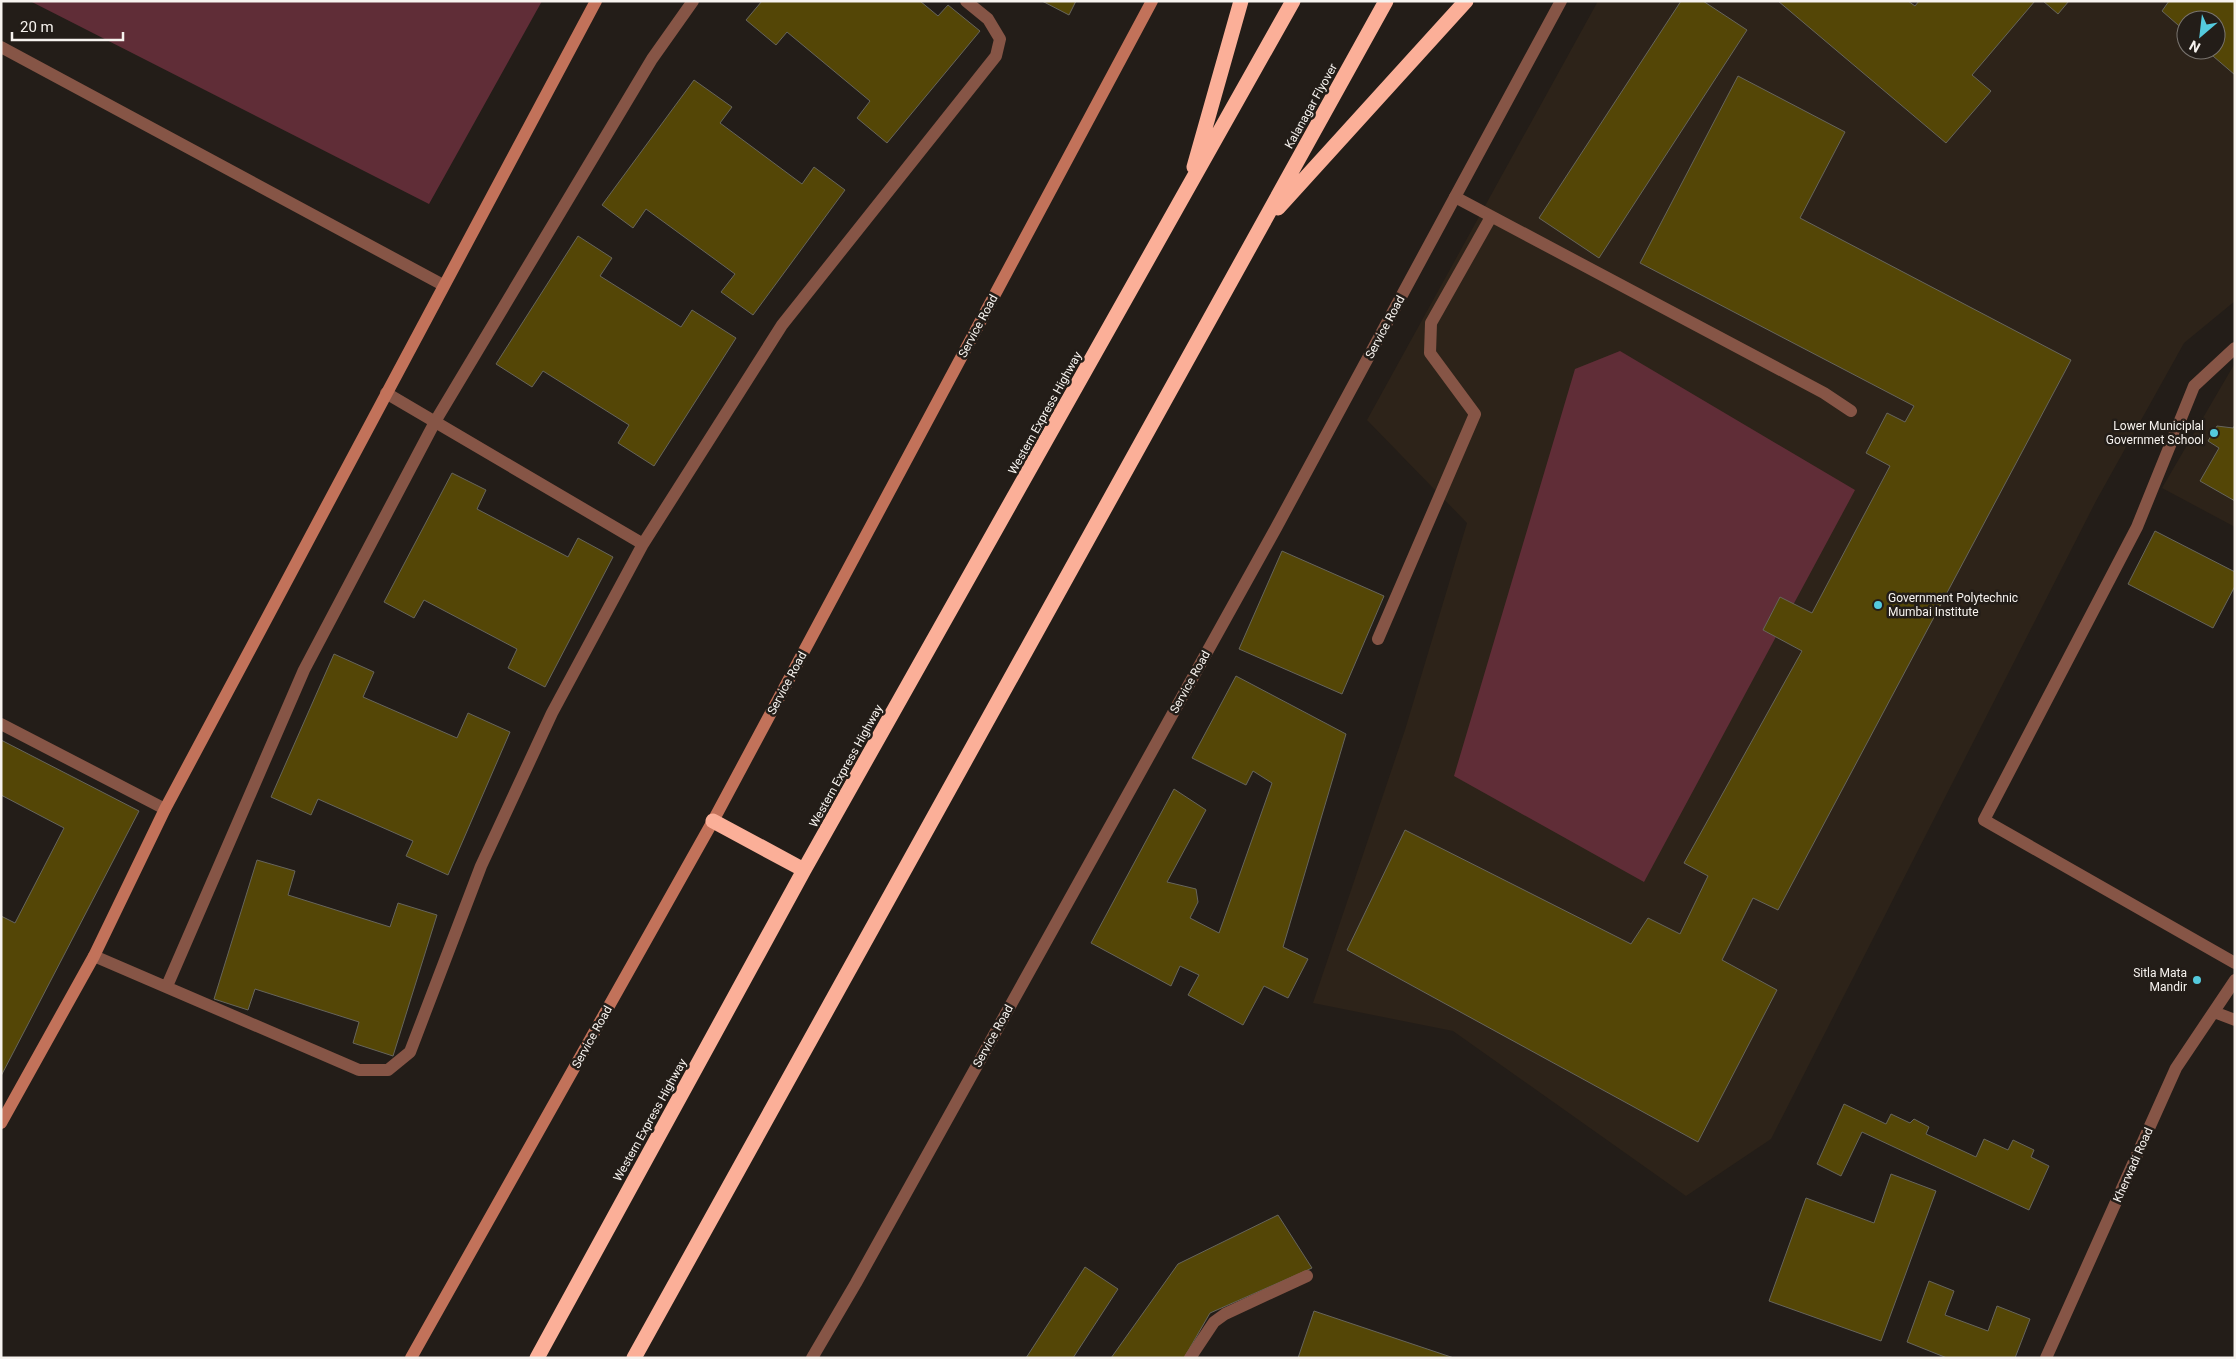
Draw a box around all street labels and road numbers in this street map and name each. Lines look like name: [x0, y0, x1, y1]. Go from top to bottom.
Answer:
street label: Kalanagar Flyover: [1282, 61, 1340, 151]
street label: Service Road: [955, 292, 1001, 360]
street label: Service Road: [1362, 293, 1408, 361]
street label: Western Express Highway: [1005, 349, 1085, 477]
street label: Service Road: [1167, 648, 1213, 716]
street label: Service Road: [764, 649, 810, 717]
street label: Western Express Highway: [806, 702, 886, 830]
street label: Service Road: [970, 1002, 1016, 1070]
street label: Service Road: [569, 1003, 615, 1071]
street label: Western Express Highway: [610, 1056, 690, 1184]
street label: Kherwadi Road: [2110, 1125, 2156, 1205]

